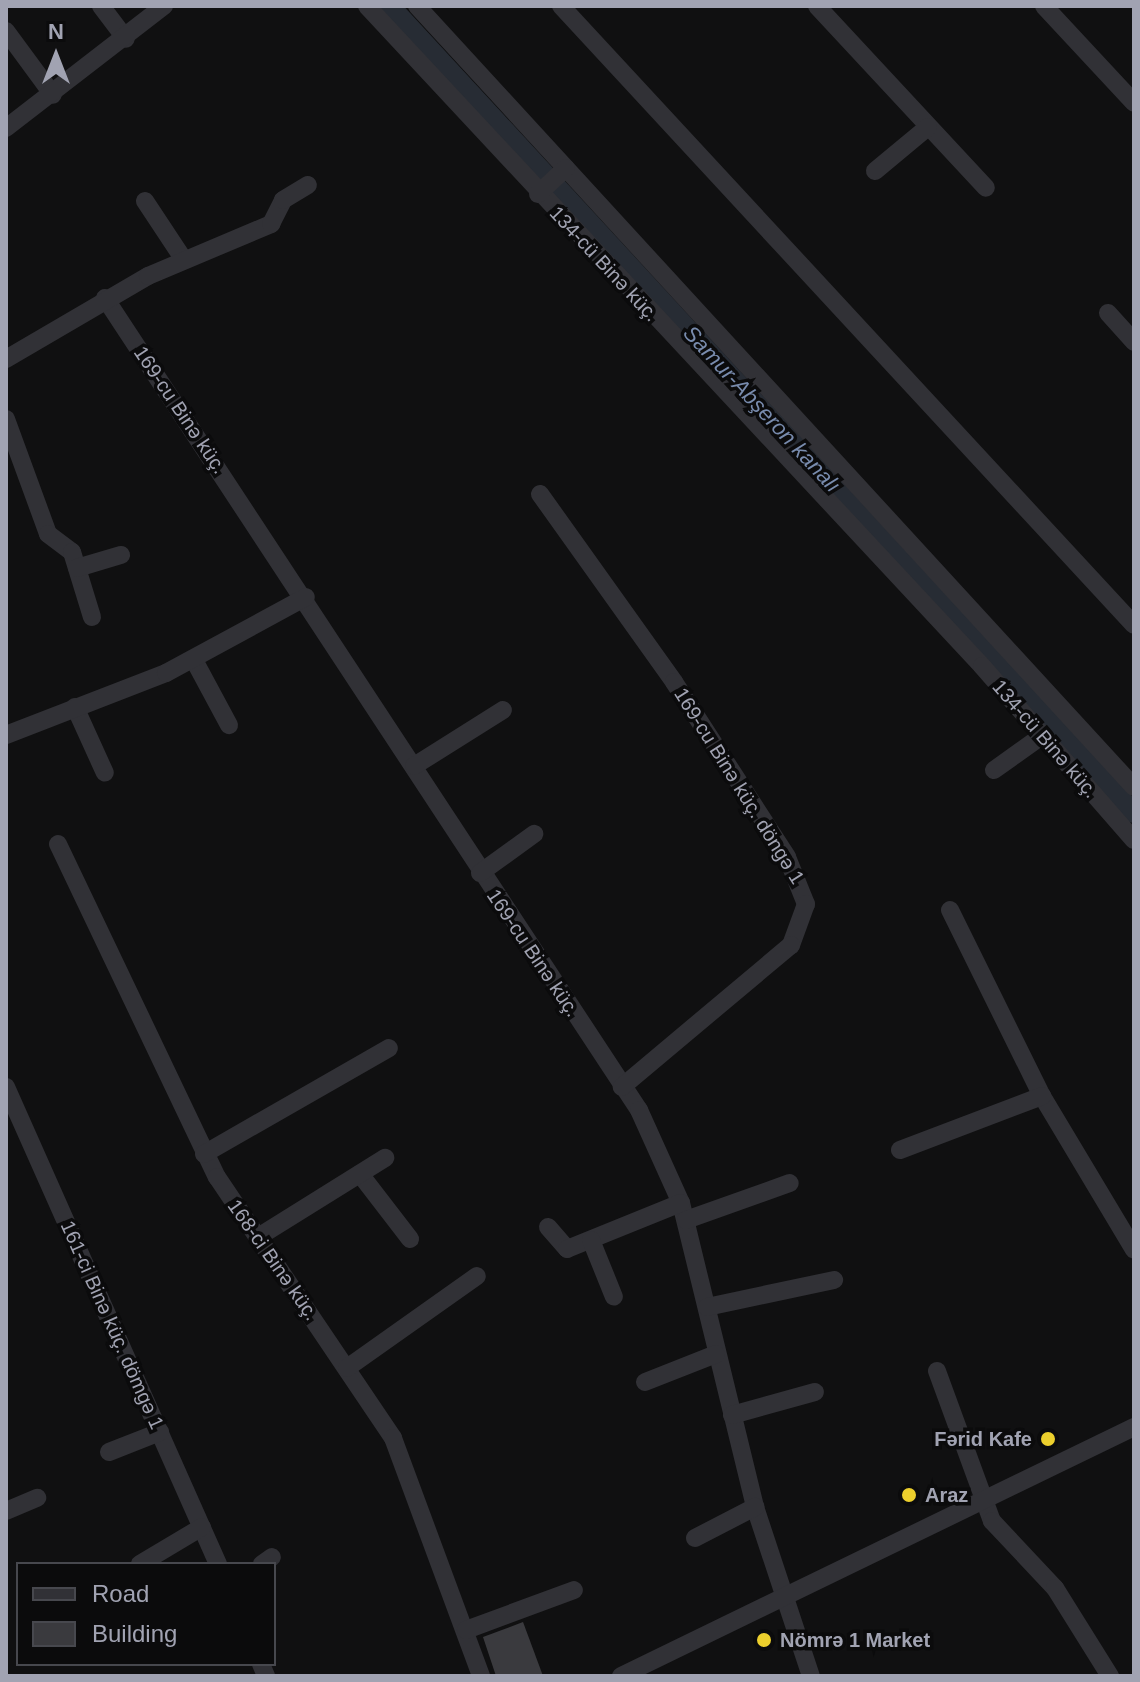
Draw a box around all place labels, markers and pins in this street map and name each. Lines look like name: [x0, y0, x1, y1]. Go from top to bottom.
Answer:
place label: Fərid Kafe: [934, 1427, 1032, 1451]
marker: Fərid Kafe: [1039, 1430, 1057, 1448]
place label: Araz: [925, 1483, 968, 1507]
marker: Araz: [900, 1486, 918, 1504]
place label: Nömrə 1 Market: [780, 1628, 930, 1652]
marker: Nömrə 1 Market: [755, 1631, 773, 1649]

